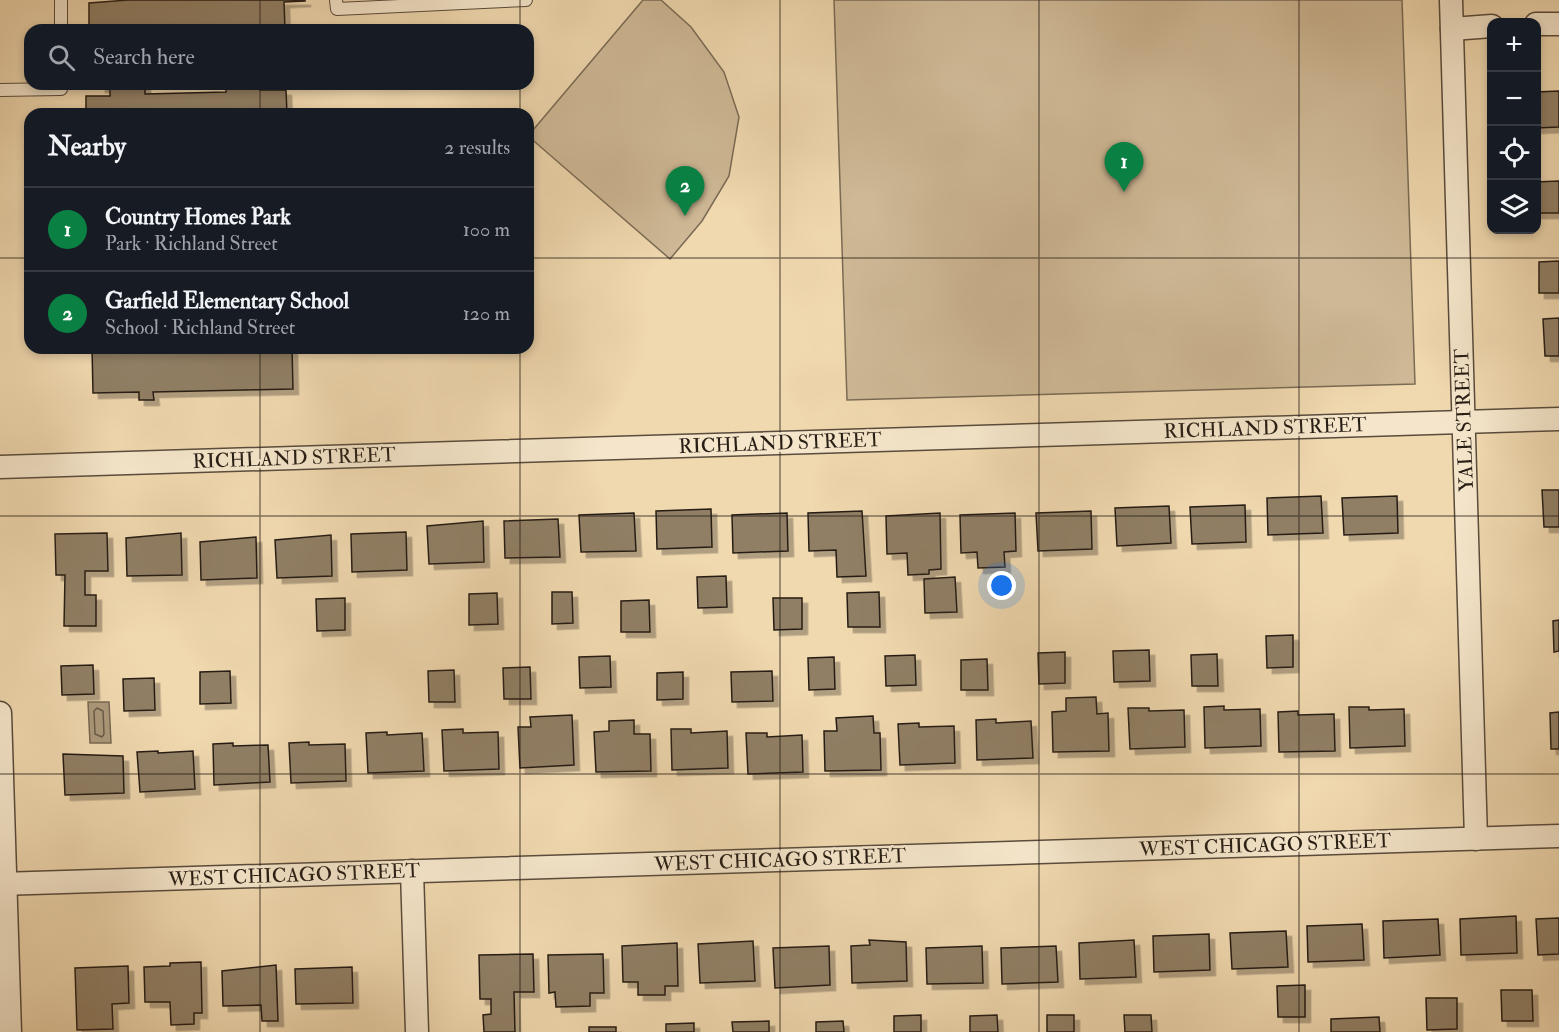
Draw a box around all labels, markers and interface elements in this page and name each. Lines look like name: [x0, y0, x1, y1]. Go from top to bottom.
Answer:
map controls: [1487, 18, 1541, 234]
button: +: [1487, 18, 1541, 72]
search box: [24, 24, 534, 90]
icon: search: [45, 41, 78, 74]
text: Search here: [93, 43, 195, 71]
button: −: [1487, 72, 1541, 126]
button: locate: [1487, 126, 1541, 180]
text: Nearby: [48, 131, 126, 163]
text: 2 results: [444, 135, 510, 160]
pin: 1: [1104, 142, 1144, 192]
pin: 2: [666, 166, 704, 216]
button: layers: [1487, 180, 1541, 234]
text: Country Homes Park: [105, 203, 291, 231]
text: 1: [64, 217, 71, 242]
text: 100 m: [463, 217, 510, 242]
text: Park · Richland Street: [105, 231, 278, 256]
text: Garfield Elementary School: [105, 287, 349, 315]
text: 2: [62, 301, 73, 326]
text: 120 m: [463, 301, 510, 326]
text: School · Richland Street: [105, 315, 295, 340]
street label: YALE STREET: [1449, 348, 1479, 492]
street label: RICHLAND STREET: [1163, 412, 1367, 444]
street label: RICHLAND STREET: [678, 427, 882, 459]
street label: RICHLAND STREET: [192, 442, 396, 474]
your location: [987, 571, 1016, 600]
street label: WEST CHICAGO STREET: [1138, 828, 1392, 862]
street label: WEST CHICAGO STREET: [653, 843, 907, 877]
street label: WEST CHICAGO STREET: [167, 858, 421, 892]

